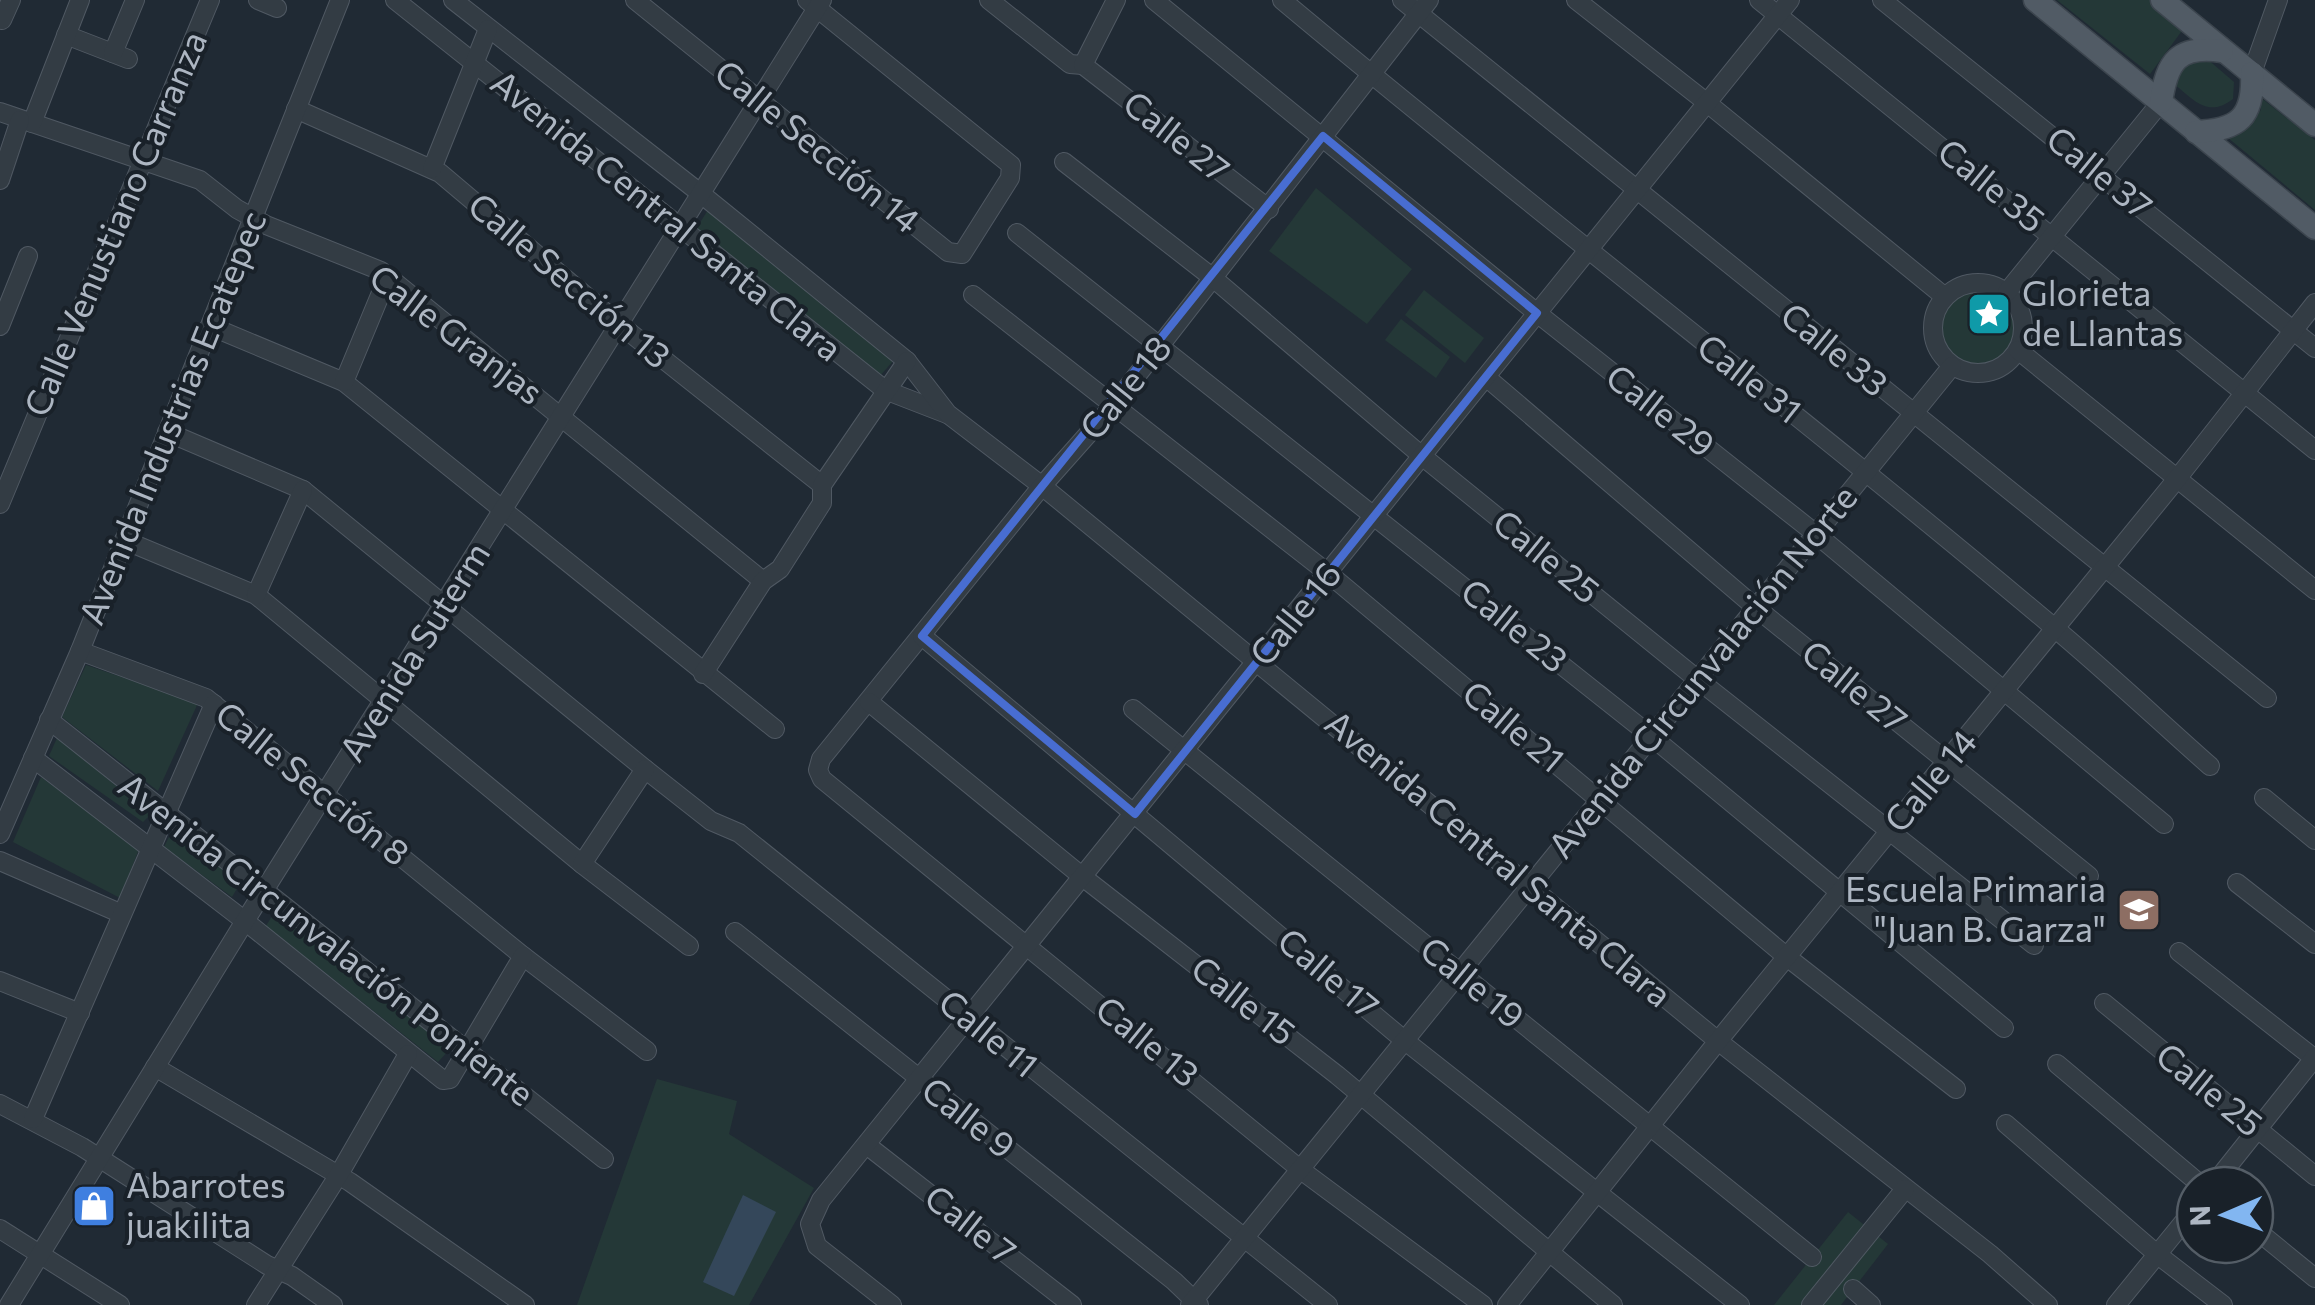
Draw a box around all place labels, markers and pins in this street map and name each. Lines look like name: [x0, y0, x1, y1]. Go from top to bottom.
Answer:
place label: Glorieta de Llantas: [2022, 270, 2183, 353]
place icon: Glorieta de Llantas: [1966, 291, 2012, 337]
place label: Escuela Primaria "Juan B. Garza": [1845, 866, 2106, 949]
school or university icon: Escuela Primaria "Juan B. Garza": [2116, 887, 2162, 933]
place label: Abarrotes juakilita: [126, 1162, 286, 1245]
shop icon: Abarrotes juakilita: [71, 1183, 117, 1229]

